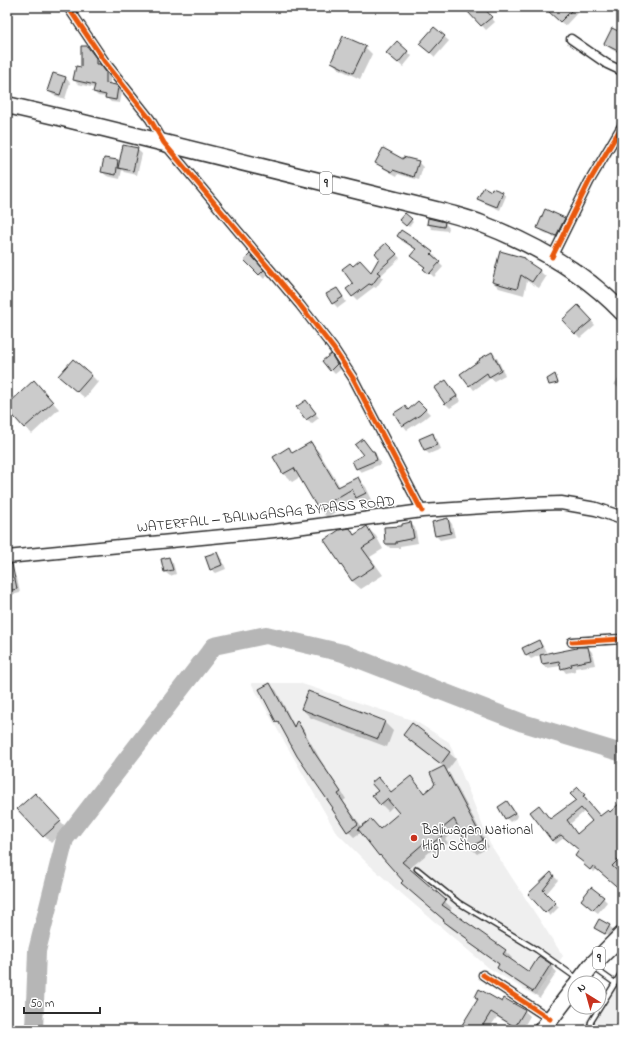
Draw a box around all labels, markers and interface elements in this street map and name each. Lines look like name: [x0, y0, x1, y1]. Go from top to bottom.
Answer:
road number: 9: [320, 172, 332, 194]
street label: WATERFALL ‒ BALINGASAG BYPASS ROAD: [136, 491, 396, 539]
place label: Baliwagan National High School: [421, 820, 533, 858]
marker: Baliwagan National High School: [409, 833, 419, 843]
road number: 9: [593, 947, 605, 969]
north arrow: [567, 975, 607, 1015]
text: N: [574, 979, 589, 996]
scale bar: [24, 989, 100, 1015]
text: 50 m: [30, 995, 54, 1013]

